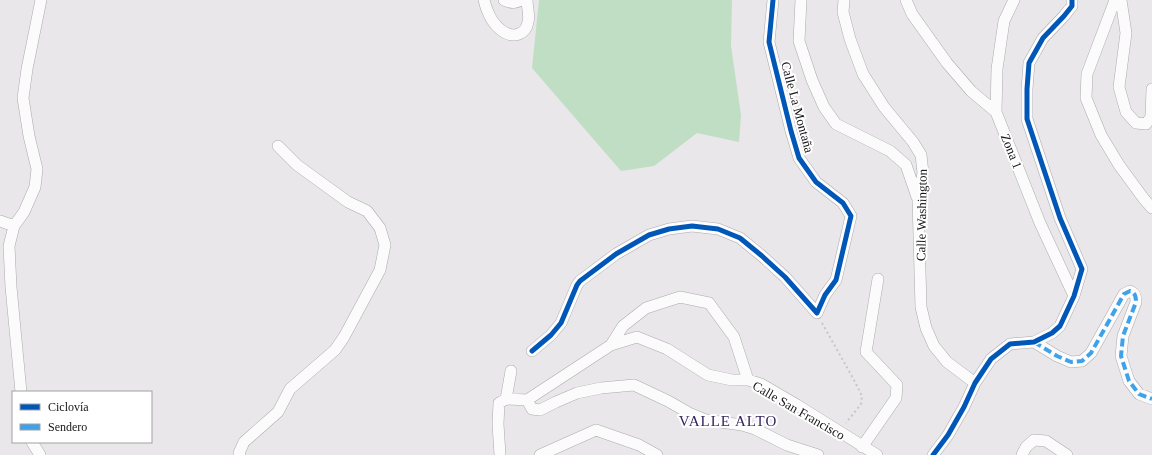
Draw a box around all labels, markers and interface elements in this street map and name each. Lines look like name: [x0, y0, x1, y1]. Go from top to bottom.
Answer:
street label: Calle La Montaña: [778, 60, 817, 155]
street label: Zona 1: [998, 131, 1025, 171]
street label: Calle Washington: [913, 168, 930, 261]
street label: Calle San Francisco: [750, 378, 848, 443]
legend: [12, 391, 152, 443]
text: Ciclovía: [48, 400, 89, 414]
district label: VALLE ALTO: [679, 413, 777, 429]
text: Sendero: [48, 420, 87, 434]

